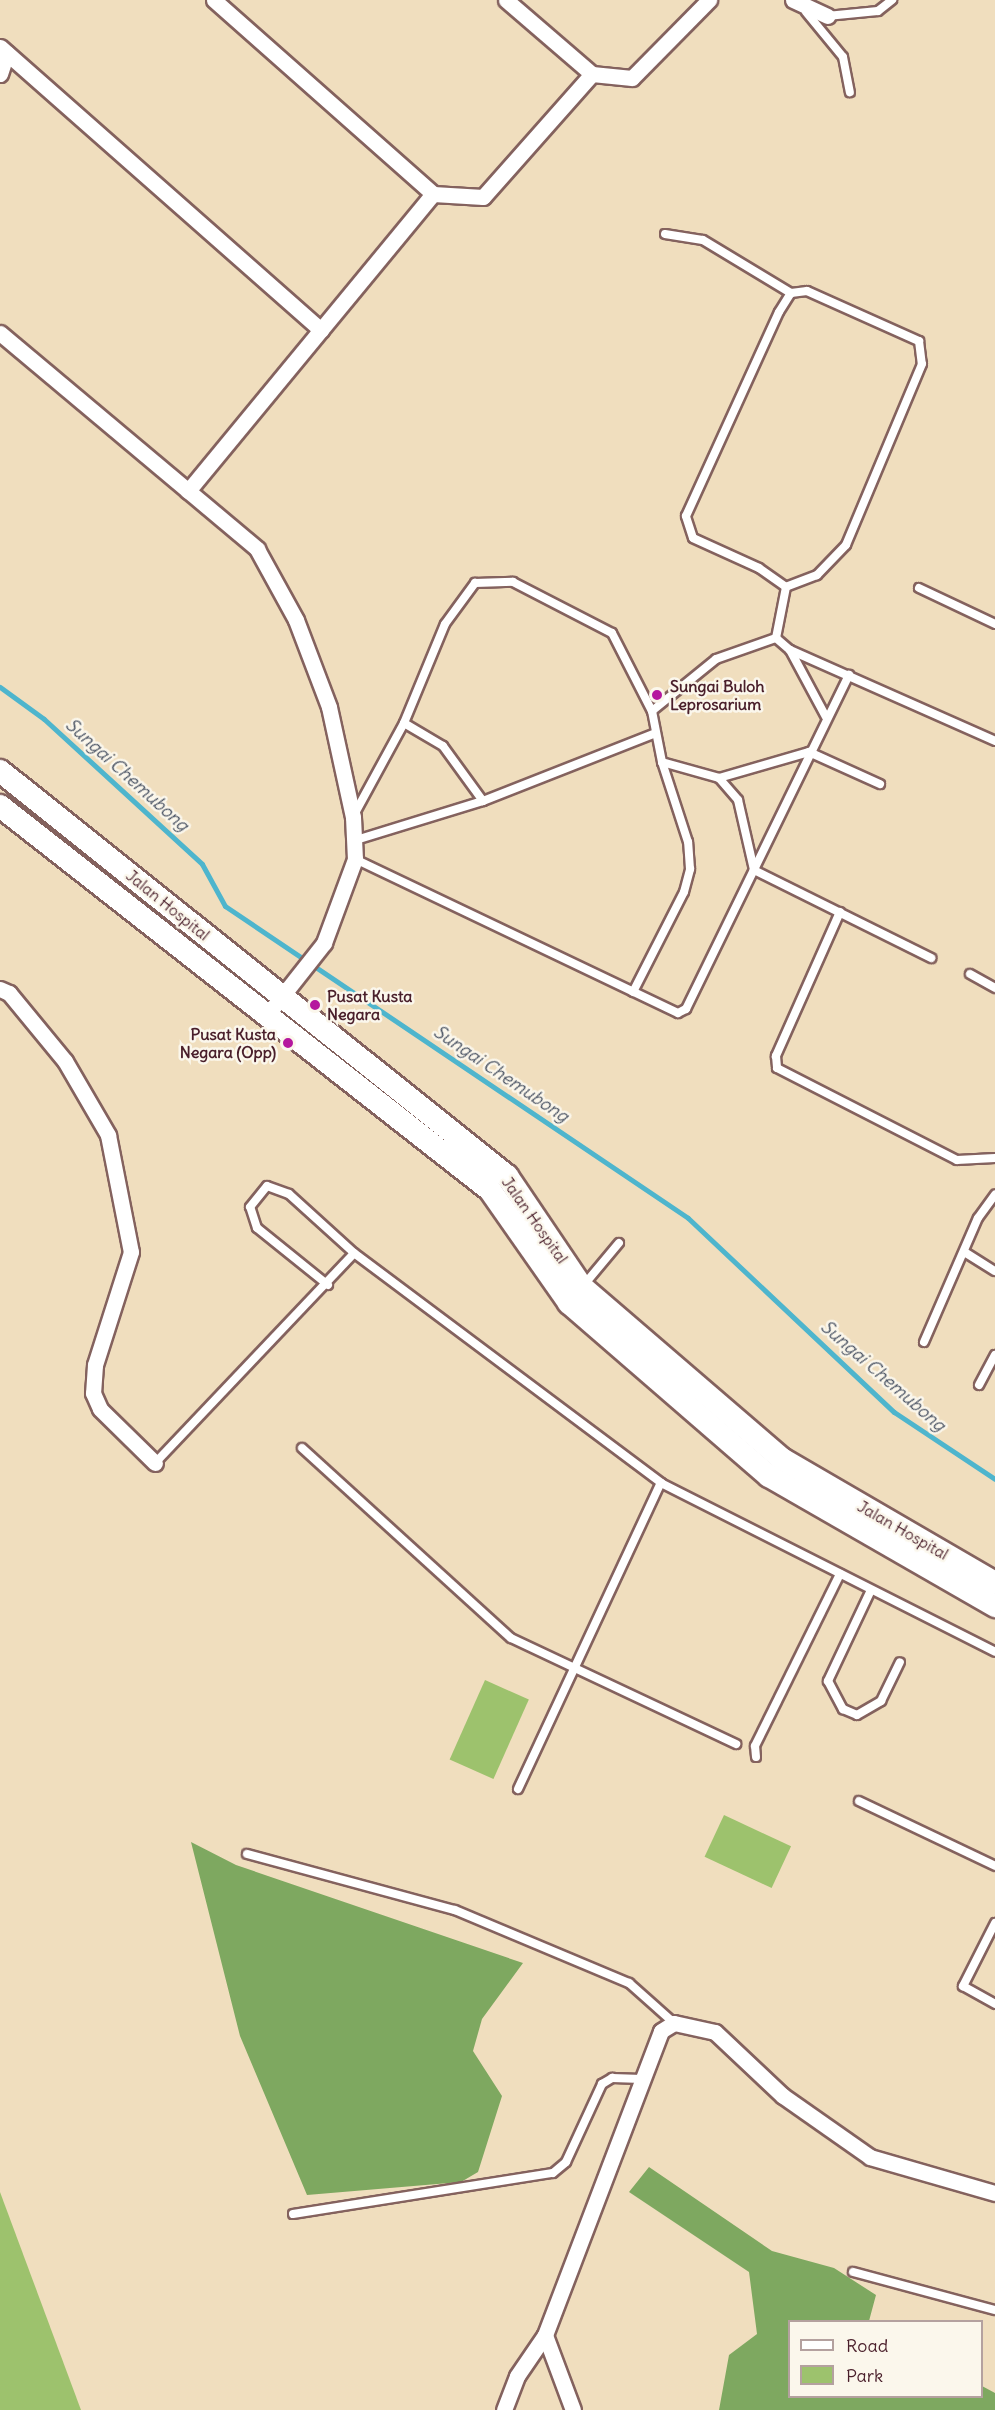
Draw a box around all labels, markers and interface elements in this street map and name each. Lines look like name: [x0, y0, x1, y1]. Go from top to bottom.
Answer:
place label: Sungai Buloh Leprosarium: [670, 676, 765, 714]
marker: Sungai Buloh Leprosarium: [648, 686, 666, 704]
water label: Sungai Chemubong: [61, 714, 193, 836]
street label: Jalan Hospital: [122, 866, 214, 944]
place label: Pusat Kusta Negara: [327, 986, 412, 1024]
marker: Pusat Kusta Negara: [308, 998, 322, 1012]
water label: Sungai Chemubong: [429, 1021, 573, 1127]
place label: Pusat Kusta Negara (Opp): [180, 1024, 276, 1062]
marker: Pusat Kusta Negara (Opp): [281, 1036, 295, 1050]
street label: Jalan Hospital: [498, 1173, 572, 1267]
water label: Sungai Chemubong: [816, 1316, 950, 1436]
street label: Jalan Hospital: [854, 1496, 952, 1564]
legend: [788, 2320, 983, 2398]
text: Road: [846, 2334, 888, 2357]
text: Park: [846, 2364, 883, 2387]

